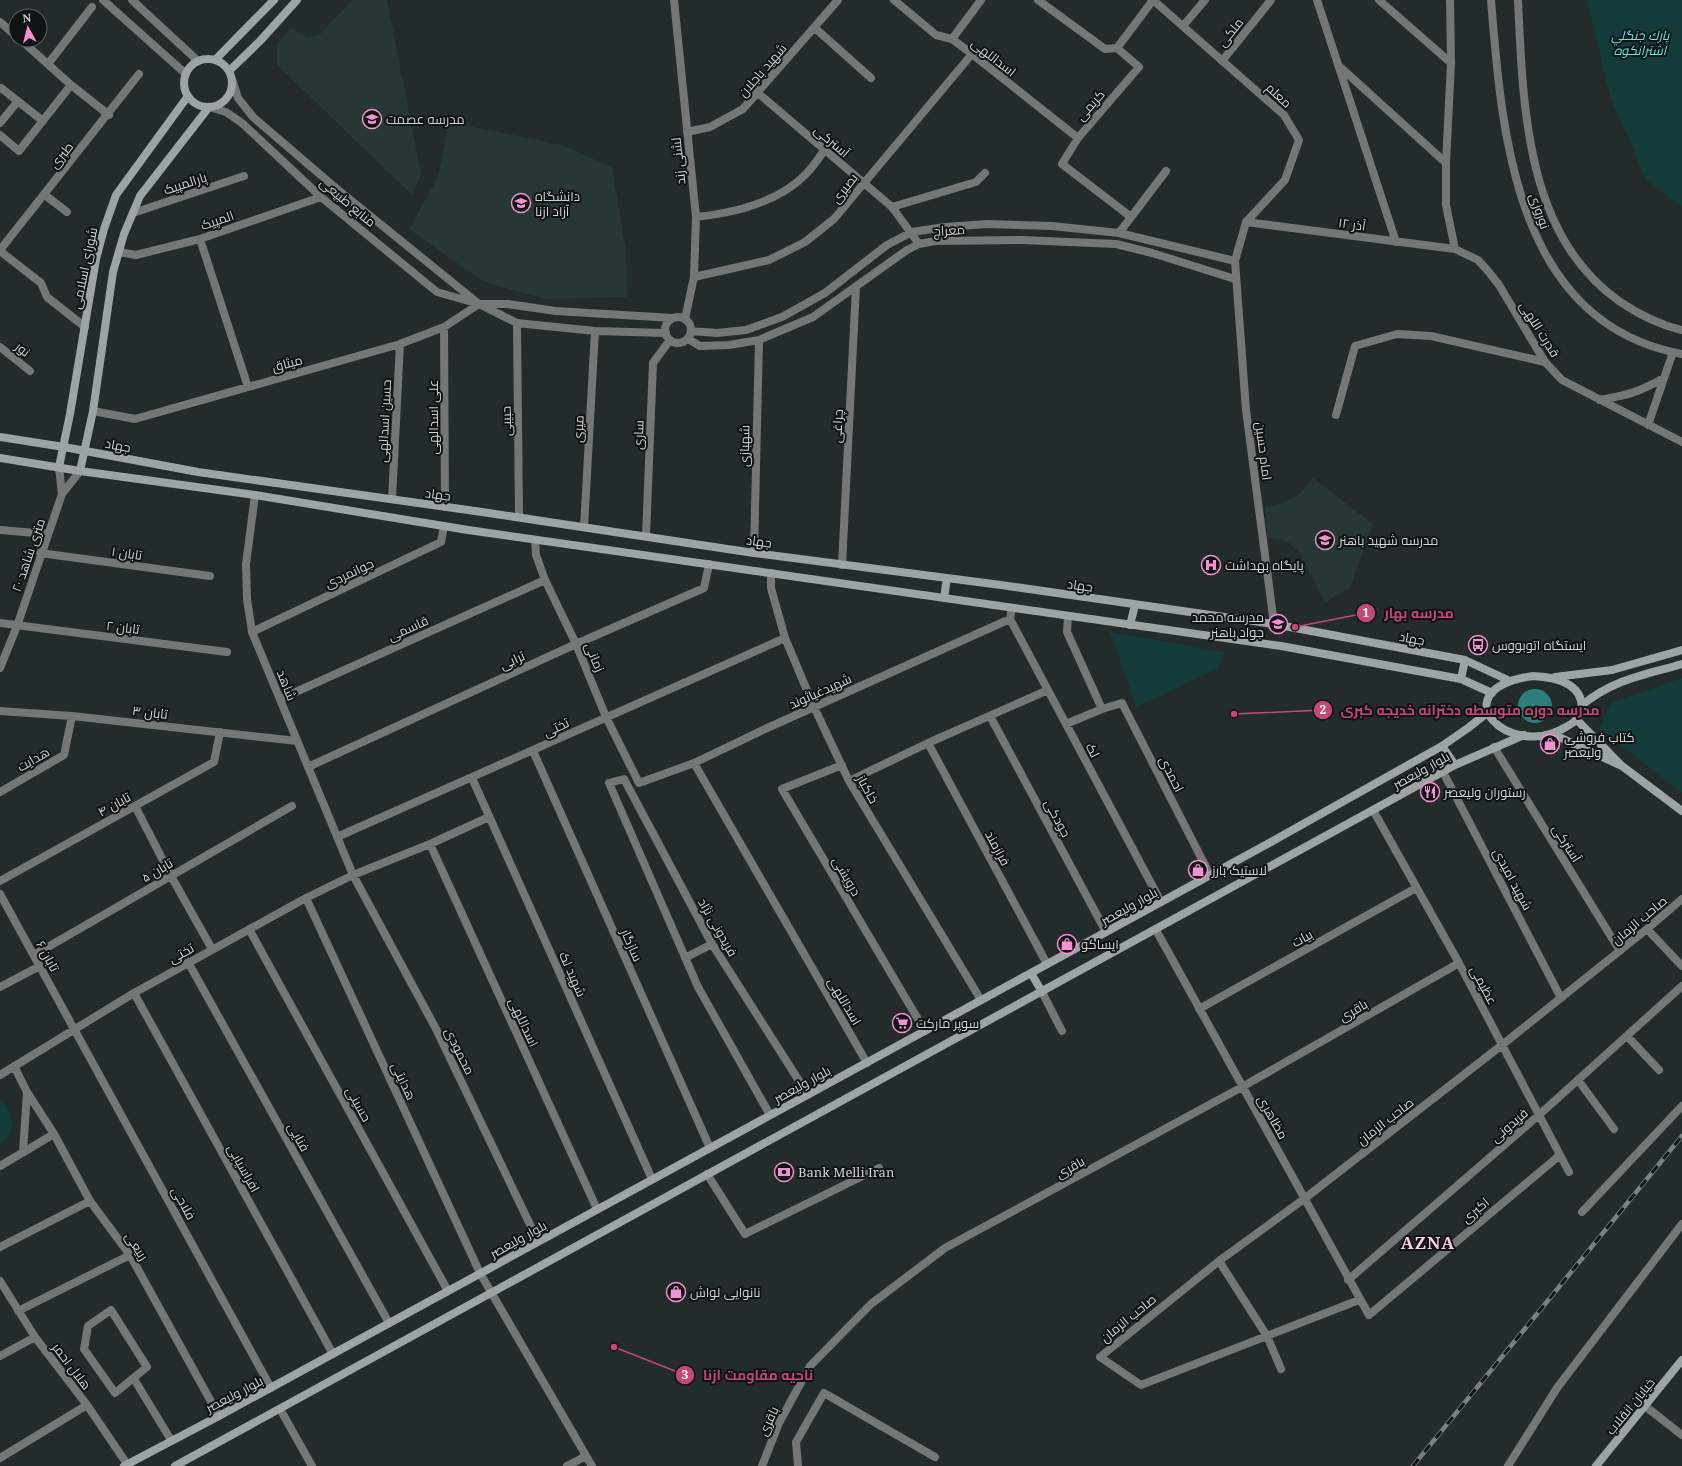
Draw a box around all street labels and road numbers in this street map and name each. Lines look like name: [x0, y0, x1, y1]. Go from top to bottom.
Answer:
street label: ملکی: [1213, 14, 1247, 50]
street label: اسداللهی: [968, 34, 1020, 80]
street label: شهید باجلان: [734, 39, 790, 101]
street label: معلم: [1262, 78, 1296, 112]
street label: کریمی: [1071, 86, 1109, 124]
street label: آسترکی: [810, 121, 854, 162]
street label: لشنی زند: [667, 137, 689, 185]
street label: طبری: [45, 138, 77, 172]
street label: پارالمپیک: [161, 167, 210, 199]
street label: بصیری: [826, 169, 862, 207]
street label: منابع طبیعی: [316, 173, 380, 231]
street label: نوروزی: [1526, 191, 1554, 231]
street label: المپیک: [198, 206, 236, 234]
street label: ۱۲ آذر: [1337, 213, 1367, 235]
street label: معراج: [933, 220, 965, 240]
street label: شورای اسلامی: [67, 226, 101, 310]
street label: قدرت اللهی: [1516, 297, 1564, 361]
street label: نور: [11, 337, 34, 361]
street label: میثاق: [270, 350, 304, 376]
street label: حسین اسدالهی: [373, 379, 395, 463]
street label: علی اسدالهی: [424, 380, 442, 454]
street label: حبیبی: [497, 406, 515, 436]
street label: چراغی: [827, 409, 848, 443]
street label: میری: [568, 415, 588, 443]
street label: ساری: [628, 420, 648, 450]
street label: امام حسین: [1251, 421, 1276, 481]
street label: شهبازی: [735, 425, 753, 467]
street label: جهاد: [104, 434, 132, 456]
street label: جهاد: [424, 483, 452, 505]
street label: ۲۰ متری شاهد: [7, 516, 49, 594]
street label: جهاد: [745, 530, 773, 552]
street label: تابان ۱: [111, 542, 144, 564]
street label: جوانمردی: [321, 554, 377, 592]
street label: جهاد: [1066, 574, 1094, 596]
street label: قاسمی: [385, 611, 431, 645]
street label: تابان ۲: [105, 616, 141, 638]
street label: جهاد: [1398, 627, 1426, 649]
street label: زمانی: [581, 639, 609, 675]
street label: ترابی: [496, 646, 528, 674]
street label: شاهد: [273, 667, 301, 703]
street label: شهید‌غیاثوند: [786, 669, 854, 713]
street label: تابان ۳: [131, 701, 169, 723]
street label: تختی: [540, 713, 572, 741]
street label: لک: [1082, 740, 1104, 760]
street label: هدایت: [13, 742, 53, 776]
street label: بلوار ولیعصر: [1388, 747, 1453, 794]
street label: احمدی: [1155, 753, 1189, 795]
street label: خاکباز: [852, 771, 883, 807]
street label: تابان ۴: [94, 787, 134, 820]
street label: جودکی: [1041, 796, 1075, 840]
street label: آسترکی: [1548, 821, 1586, 866]
street label: فرازمند: [981, 827, 1015, 869]
street label: شهید امیدی: [1489, 845, 1537, 913]
street label: درویشی: [828, 853, 866, 899]
street label: تابان ۵: [138, 854, 177, 886]
street label: بلوار ولیعصر: [1096, 883, 1161, 930]
street label: صاحب الزمان: [1607, 891, 1671, 949]
street label: فریدونی نژاد: [694, 894, 742, 960]
street label: سازگار: [616, 925, 647, 964]
street label: بیات: [1288, 925, 1316, 951]
street label: تابان ۶: [32, 937, 64, 975]
street label: تختی: [165, 938, 197, 967]
street label: شهید لک: [555, 949, 591, 999]
street label: عظیمی: [1466, 962, 1502, 1008]
street label: اسداللهی: [824, 974, 866, 1028]
street label: اسداللهی: [505, 994, 543, 1050]
street label: باقری: [1335, 995, 1371, 1025]
street label: محمودی: [441, 1024, 479, 1078]
street label: هدایتی: [387, 1059, 421, 1103]
street label: بلوار ولیعصر: [769, 1061, 834, 1108]
street label: حسینی: [342, 1083, 376, 1125]
street label: مظاهری: [1254, 1092, 1292, 1142]
street label: صاحب الزمان: [1353, 1093, 1417, 1149]
street label: فریدونی: [1486, 1104, 1532, 1146]
street label: فنایی: [284, 1119, 314, 1155]
street label: افراسیابی: [223, 1141, 265, 1195]
street label: باقری: [1052, 1152, 1088, 1182]
street label: فلاحی: [168, 1183, 200, 1223]
street label: اکبری: [1457, 1193, 1493, 1227]
street label: بلوار ولیعصر: [485, 1216, 550, 1263]
street label: ربیعی: [121, 1228, 153, 1264]
street label: صاحب الزمان: [1096, 1290, 1160, 1346]
street label: هلال احمر: [48, 1338, 96, 1393]
street label: بلوار ولیعصر: [201, 1371, 266, 1417]
street label: خیابان انقلاب: [1601, 1374, 1659, 1438]
street label: باقری: [753, 1403, 783, 1439]

